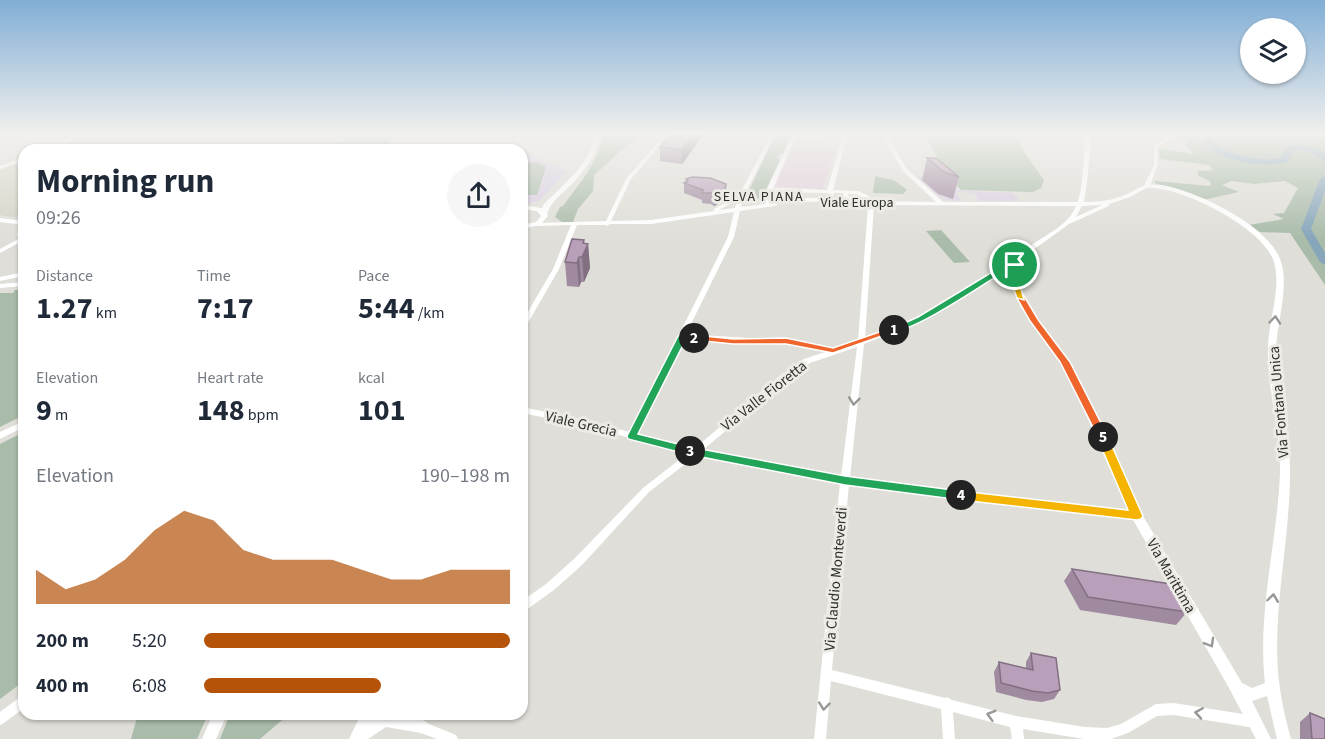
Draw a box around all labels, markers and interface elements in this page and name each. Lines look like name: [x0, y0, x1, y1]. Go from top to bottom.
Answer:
map controls: [1240, 18, 1306, 84]
button: layers: [1240, 18, 1306, 84]
text: Morning run: [36, 158, 214, 205]
button: share: [447, 164, 510, 227]
district label: SELVA PIANA: [714, 187, 804, 207]
street label: Viale Europa: [821, 193, 893, 213]
text: 09:26: [36, 204, 81, 232]
pin: [989, 239, 1040, 290]
icon: arrive: [998, 248, 1031, 281]
text: Distance: [36, 265, 93, 287]
text: Time: [197, 265, 231, 287]
text: Pace: [358, 265, 389, 287]
text: 1.27: [36, 287, 93, 330]
text: 7:17: [197, 287, 254, 330]
text: 5:44: [358, 287, 415, 330]
text: km: [93, 302, 117, 324]
text: /km: [415, 302, 445, 324]
pin: 1: [879, 315, 909, 345]
one-way arrow: [1268, 315, 1281, 325]
text: 1: [890, 319, 898, 341]
pin: 2: [679, 323, 709, 353]
text: 2: [690, 327, 698, 349]
street label: Via Fontana Unica: [1264, 345, 1294, 459]
street label: Via Valle Fioretta: [717, 356, 811, 436]
text: Elevation: [36, 367, 98, 389]
text: Heart rate: [197, 367, 264, 389]
text: kcal: [358, 367, 385, 389]
text: 9: [36, 389, 52, 432]
text: 148: [197, 389, 245, 432]
text: 101: [358, 389, 406, 432]
one-way arrow: [848, 397, 861, 406]
text: m: [52, 404, 68, 426]
text: bpm: [245, 404, 279, 426]
street label: Viale Grecia: [543, 406, 619, 442]
pin: 5: [1088, 422, 1118, 452]
text: 5: [1099, 426, 1107, 448]
pin: 3: [675, 436, 705, 466]
text: 3: [686, 440, 694, 462]
text: Elevation: [36, 462, 114, 490]
text: 190–198 m: [420, 462, 510, 490]
pin: 4: [946, 480, 976, 510]
text: 4: [957, 484, 965, 506]
street label: Via Claudio Monteverdi: [819, 506, 853, 652]
street label: Via Marittima: [1141, 535, 1201, 617]
one-way arrow: [1267, 593, 1279, 602]
text: 200 m: [36, 627, 89, 655]
text: 5:20: [132, 627, 167, 655]
one-way arrow: [1203, 637, 1214, 647]
text: 400 m: [36, 672, 89, 700]
text: 6:08: [132, 672, 167, 700]
one-way arrow: [818, 702, 831, 711]
one-way arrow: [1194, 707, 1204, 720]
one-way arrow: [986, 710, 997, 722]

